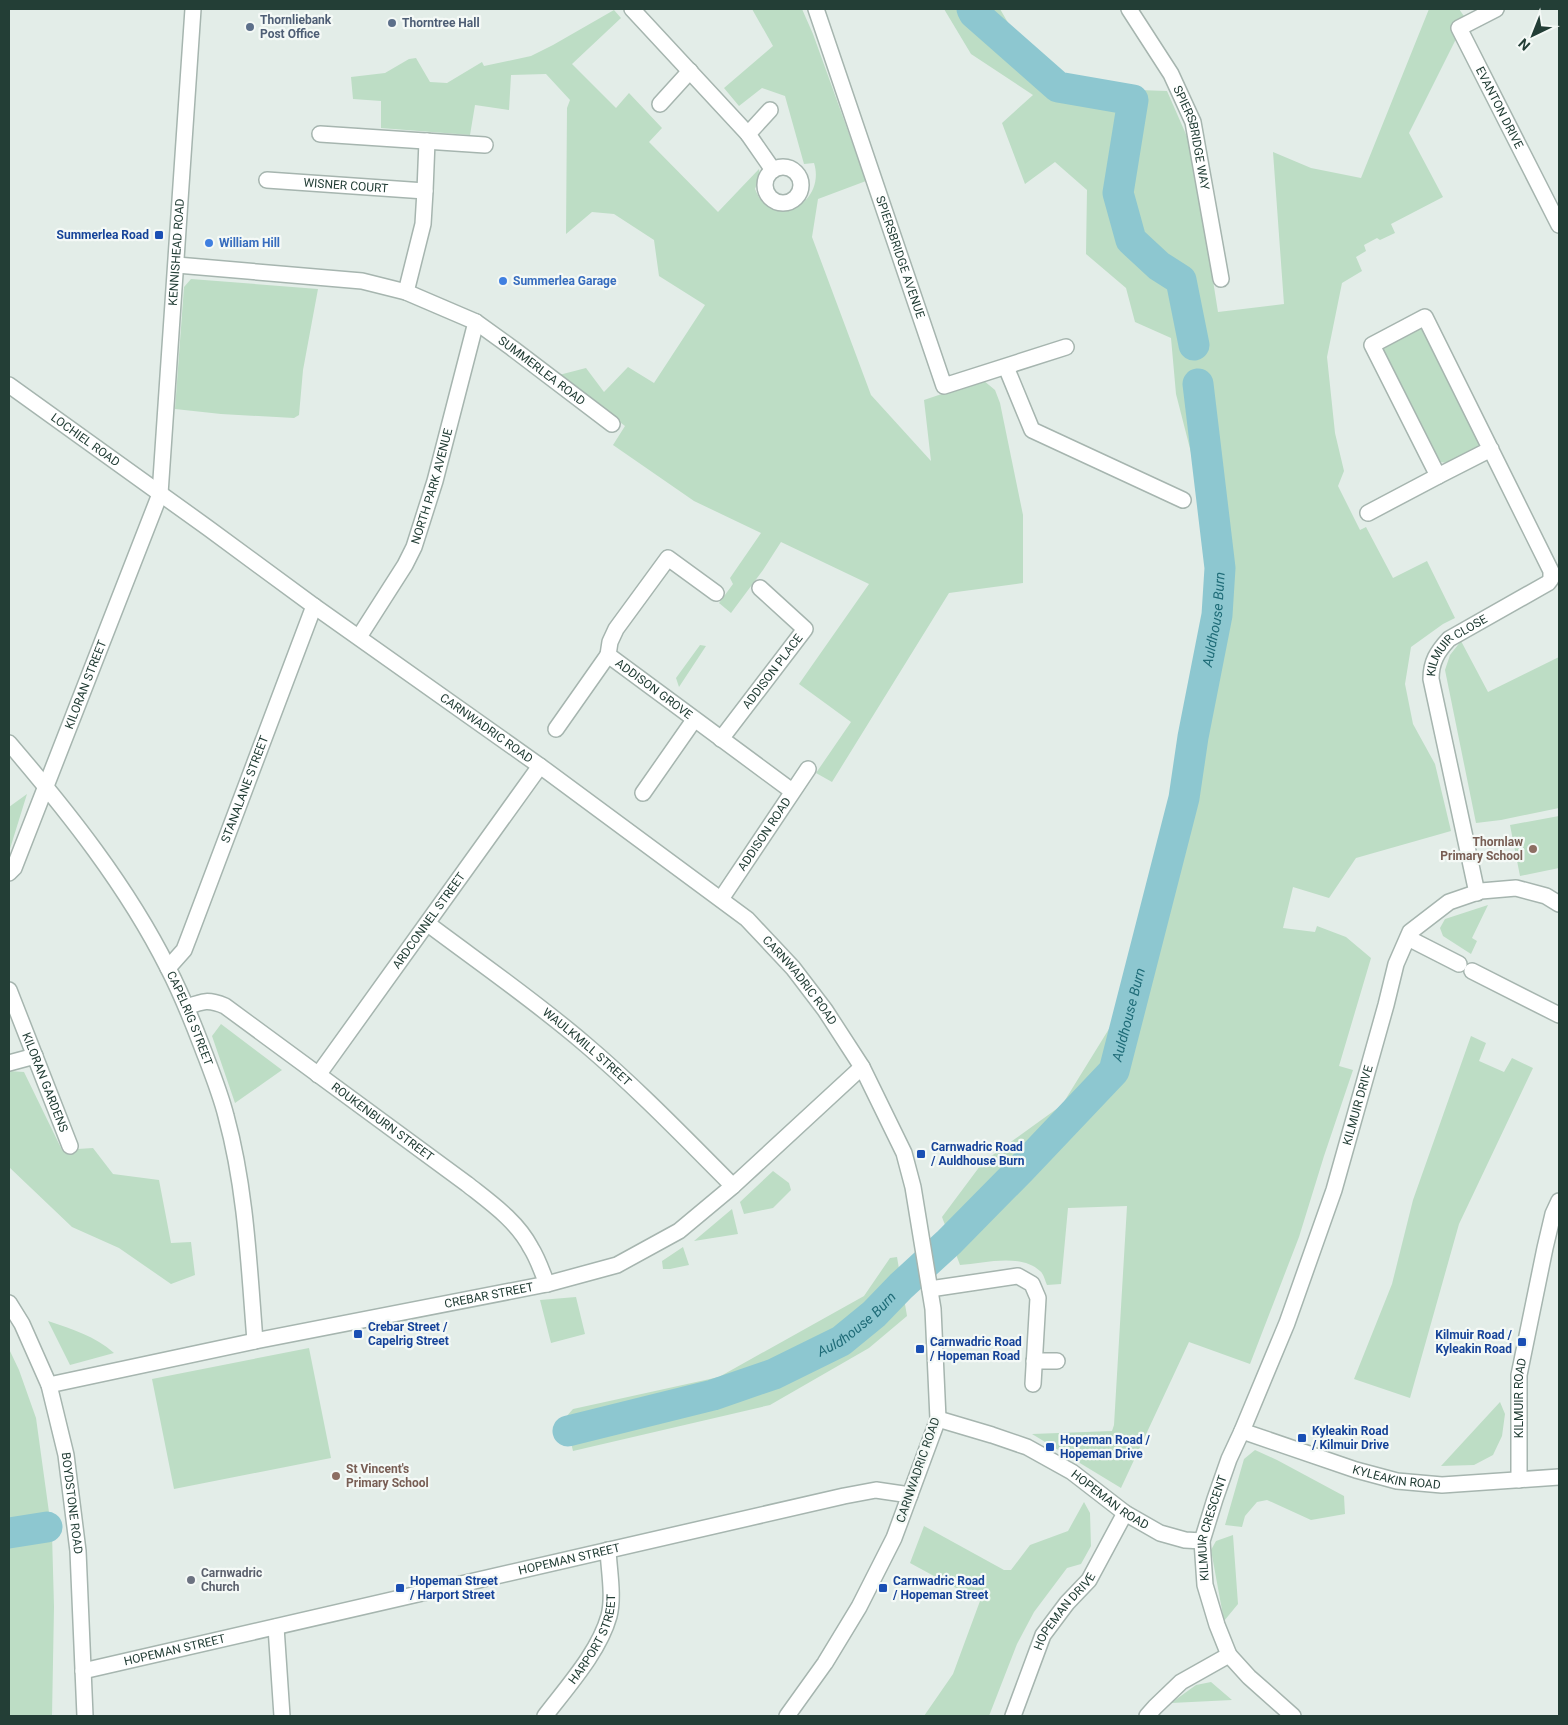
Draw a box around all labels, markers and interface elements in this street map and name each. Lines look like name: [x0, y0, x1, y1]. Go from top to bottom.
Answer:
north arrow: [1508, 10, 1558, 60]
place label: Thornliebank Post Office: [260, 13, 332, 41]
place label: Thorntree Hall: [402, 16, 480, 30]
marker: Thorntree Hall: [386, 17, 398, 29]
marker: Thornliebank Post Office: [244, 21, 256, 33]
text: N: [1515, 35, 1533, 54]
street label: EVANTON DRIVE: [1473, 64, 1526, 151]
street label: SPIERSBRIDGE WAY: [1170, 83, 1212, 192]
street label: WISNER COURT: [303, 176, 389, 195]
street label: SPIERSBRIDGE AVENUE: [873, 194, 928, 320]
street label: KENNISHEAD ROAD: [166, 198, 187, 306]
place label: Summerlea Road: [57, 228, 149, 242]
marker: Summerlea Road: [153, 229, 165, 241]
place label: William Hill: [219, 236, 280, 250]
marker: William Hill: [203, 237, 215, 249]
place label: Summerlea Garage: [513, 274, 617, 288]
marker: Summerlea Garage: [497, 275, 509, 287]
street label: SUMMERLEA ROAD: [495, 333, 588, 408]
street label: LOCHIEL ROAD: [48, 410, 123, 469]
street label: NORTH PARK AVENUE: [408, 427, 455, 546]
water label: Auldhouse Burn: [1199, 571, 1228, 669]
street label: KILMUIR CLOSE: [1424, 612, 1490, 677]
street label: ADDISON PLACE: [740, 631, 806, 712]
street label: KILORAN STREET: [62, 638, 109, 731]
street label: ADDISON GROVE: [613, 656, 695, 722]
street label: CARNWADRIC ROAD: [437, 690, 536, 766]
street label: STANALANE STREET: [218, 734, 271, 845]
street label: ADDISON ROAD: [735, 795, 794, 873]
place label: Thornlaw Primary School: [1440, 835, 1523, 863]
marker: Thornlaw Primary School: [1527, 843, 1539, 855]
street label: ARDCONNEL STREET: [390, 870, 468, 972]
street label: CARNWADRIC ROAD: [760, 933, 840, 1028]
water label: Auldhouse Burn: [1109, 966, 1148, 1064]
street label: CAPELRIG STREET: [164, 969, 216, 1067]
street label: WAULKMILL STREET: [540, 1005, 634, 1089]
street label: KILORAN GARDENS: [19, 1030, 71, 1134]
street label: KILMUIR DRIVE: [1340, 1064, 1376, 1147]
street label: ROUKENBURN STREET: [329, 1080, 436, 1164]
place label: Carnwadric Road / Auldhouse Burn: [930, 1140, 1025, 1168]
marker: Carnwadric Road / Auldhouse Burn: [915, 1148, 927, 1160]
street label: CREBAR STREET: [443, 1280, 535, 1311]
water label: Auldhouse Burn: [814, 1289, 899, 1360]
place label: Crebar Street / Capelrig Street: [368, 1320, 449, 1348]
marker: Crebar Street / Capelrig Street: [352, 1328, 364, 1340]
place label: Kilmuir Road / Kyleakin Road: [1435, 1328, 1513, 1356]
place label: Carnwadric Road / Hopeman Road: [929, 1335, 1022, 1363]
marker: Kilmuir Road / Kyleakin Road: [1516, 1336, 1528, 1348]
marker: Carnwadric Road / Hopeman Road: [914, 1343, 926, 1355]
street label: KILMUIR ROAD: [1512, 1357, 1529, 1438]
street label: CARNWADRIC ROAD: [893, 1415, 943, 1524]
place label: Kyleakin Road / Kilmuir Drive: [1311, 1424, 1389, 1452]
marker: Kyleakin Road / Kilmuir Drive: [1296, 1432, 1308, 1444]
place label: Hopeman Road / Hopeman Drive: [1060, 1433, 1151, 1461]
marker: Hopeman Road / Hopeman Drive: [1044, 1441, 1056, 1453]
street label: BOYDSTONE ROAD: [59, 1451, 85, 1555]
place label: St Vincent's Primary School: [346, 1462, 429, 1490]
street label: KYLEAKIN ROAD: [1351, 1462, 1441, 1492]
street label: HOPEMAN ROAD: [1068, 1467, 1152, 1532]
marker: St Vincent's Primary School: [330, 1470, 342, 1482]
street label: KILMUIR CRESCENT: [1195, 1473, 1230, 1581]
street label: HOPEMAN STREET: [517, 1541, 621, 1578]
place label: Carnwadric Church: [201, 1566, 262, 1594]
street label: HOPEMAN DRIVE: [1031, 1570, 1099, 1652]
marker: Carnwadric Church: [185, 1574, 197, 1586]
place label: Hopeman Street / Harport Street: [409, 1574, 498, 1602]
place label: Carnwadric Road / Hopeman Street: [892, 1574, 988, 1602]
marker: Hopeman Street / Harport Street: [394, 1582, 406, 1594]
marker: Carnwadric Road / Hopeman Street: [877, 1582, 889, 1594]
street label: HARPORT STREET: [565, 1594, 618, 1687]
street label: HOPEMAN STREET: [122, 1631, 227, 1668]

